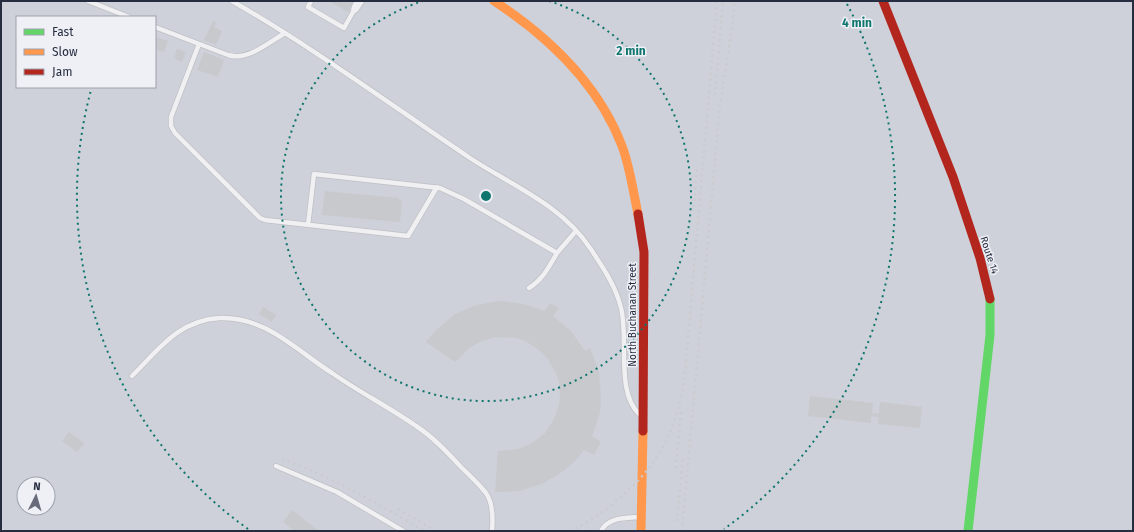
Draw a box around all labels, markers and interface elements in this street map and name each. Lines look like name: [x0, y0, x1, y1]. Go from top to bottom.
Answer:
legend: [16, 16, 156, 88]
text: 4 min: [842, 16, 872, 30]
text: Fast: [52, 25, 74, 39]
text: 2 min: [616, 44, 646, 58]
text: Slow: [52, 45, 78, 59]
text: Jam: [52, 65, 72, 79]
centre of rings: [479, 189, 493, 203]
street label: Route 14: [977, 235, 1001, 276]
street label: North Buchanan Street: [627, 263, 639, 367]
north arrow: [16, 476, 56, 516]
text: N: [33, 480, 41, 493]

